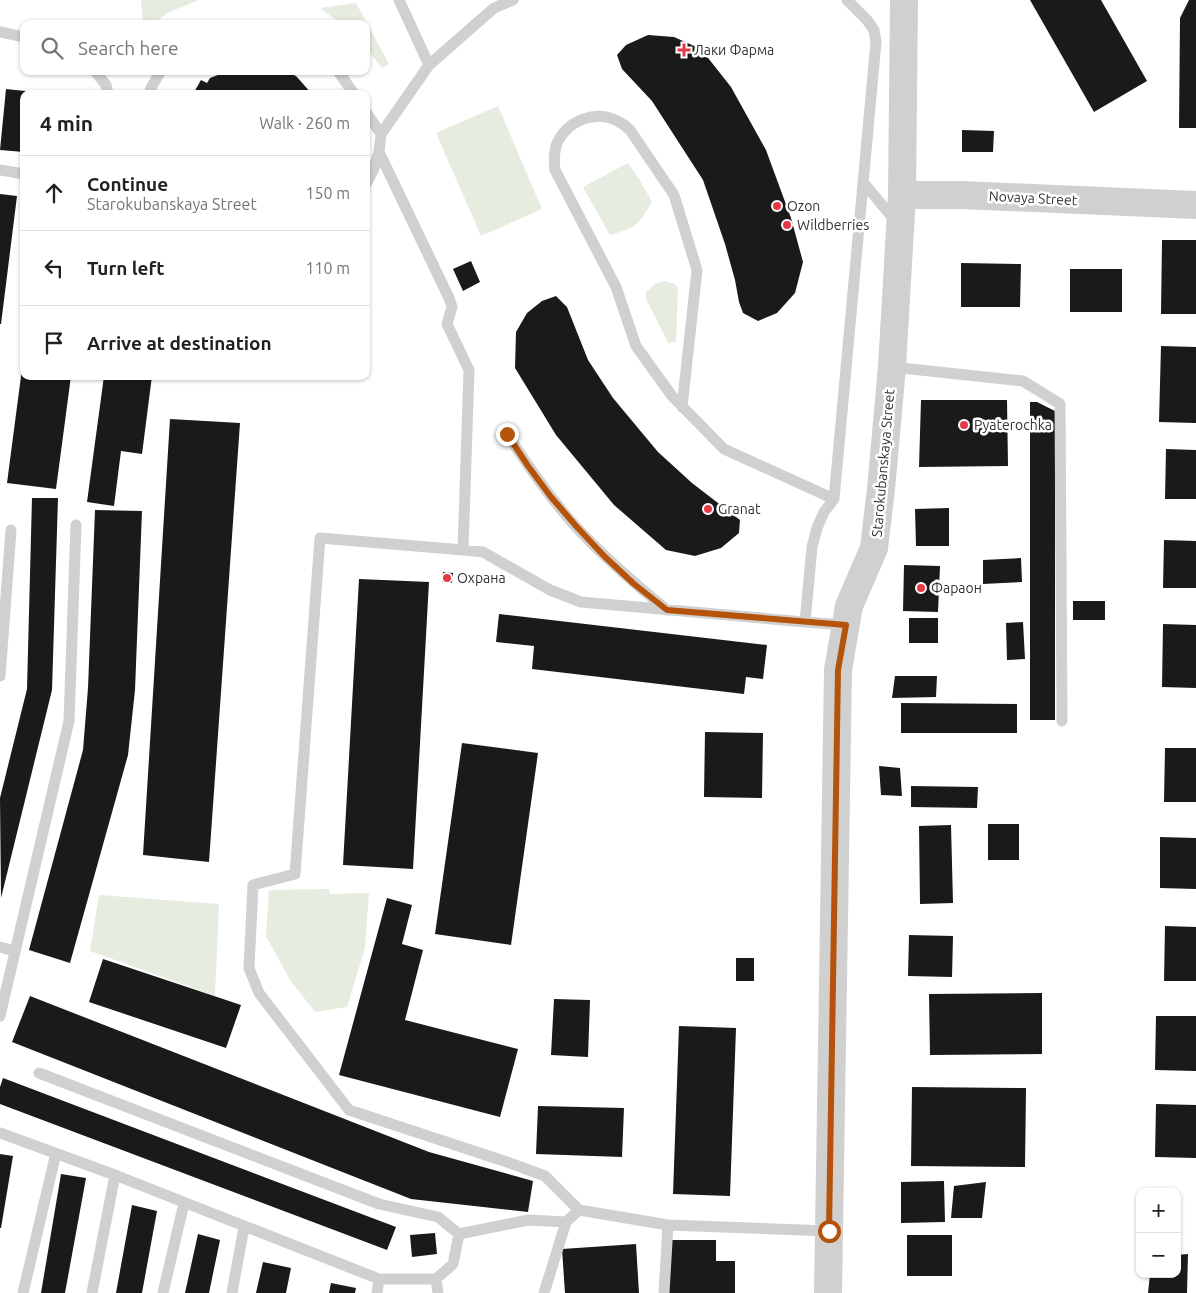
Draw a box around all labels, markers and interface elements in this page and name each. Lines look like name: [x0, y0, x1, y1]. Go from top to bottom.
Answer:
search box: [20, 20, 370, 75]
icon: search: [38, 34, 66, 62]
text: Search here: [78, 37, 178, 59]
place label: Лаки Фарма: [694, 42, 774, 58]
marker: Лаки Фарма: [678, 44, 690, 56]
text: 4 min: [40, 111, 93, 135]
text: Walk · 260 m: [259, 114, 350, 132]
text: Continue: [87, 173, 168, 195]
icon: ahead: [40, 179, 68, 207]
text: 150 m: [305, 184, 350, 202]
street label: Novaya Street: [988, 188, 1078, 208]
text: Starokubanskaya Street: [87, 195, 257, 213]
place label: Ozon: [787, 198, 820, 214]
marker: Ozon: [771, 200, 783, 212]
place label: Wildberries: [797, 217, 869, 233]
marker: Wildberries: [781, 219, 793, 231]
icon: left: [40, 254, 68, 282]
text: Turn left: [87, 257, 165, 279]
text: 110 m: [305, 259, 350, 277]
icon: arrive: [40, 329, 68, 357]
text: Arrive at destination: [87, 332, 272, 354]
street label: Starokubanskaya Street: [869, 388, 897, 538]
place label: Pyaterochka: [974, 417, 1052, 433]
marker: Pyaterochka: [958, 419, 970, 431]
route end: [496, 423, 519, 446]
place label: Granat: [718, 501, 761, 517]
marker: Granat: [702, 503, 714, 515]
place label: Охрана: [457, 570, 506, 586]
marker: Охрана: [441, 572, 453, 584]
place label: Фараон: [931, 580, 982, 596]
marker: Фараон: [915, 582, 927, 594]
map controls: [1136, 1188, 1181, 1278]
button: +: [1136, 1188, 1181, 1233]
route start: [818, 1220, 841, 1243]
button: −: [1136, 1233, 1181, 1278]

